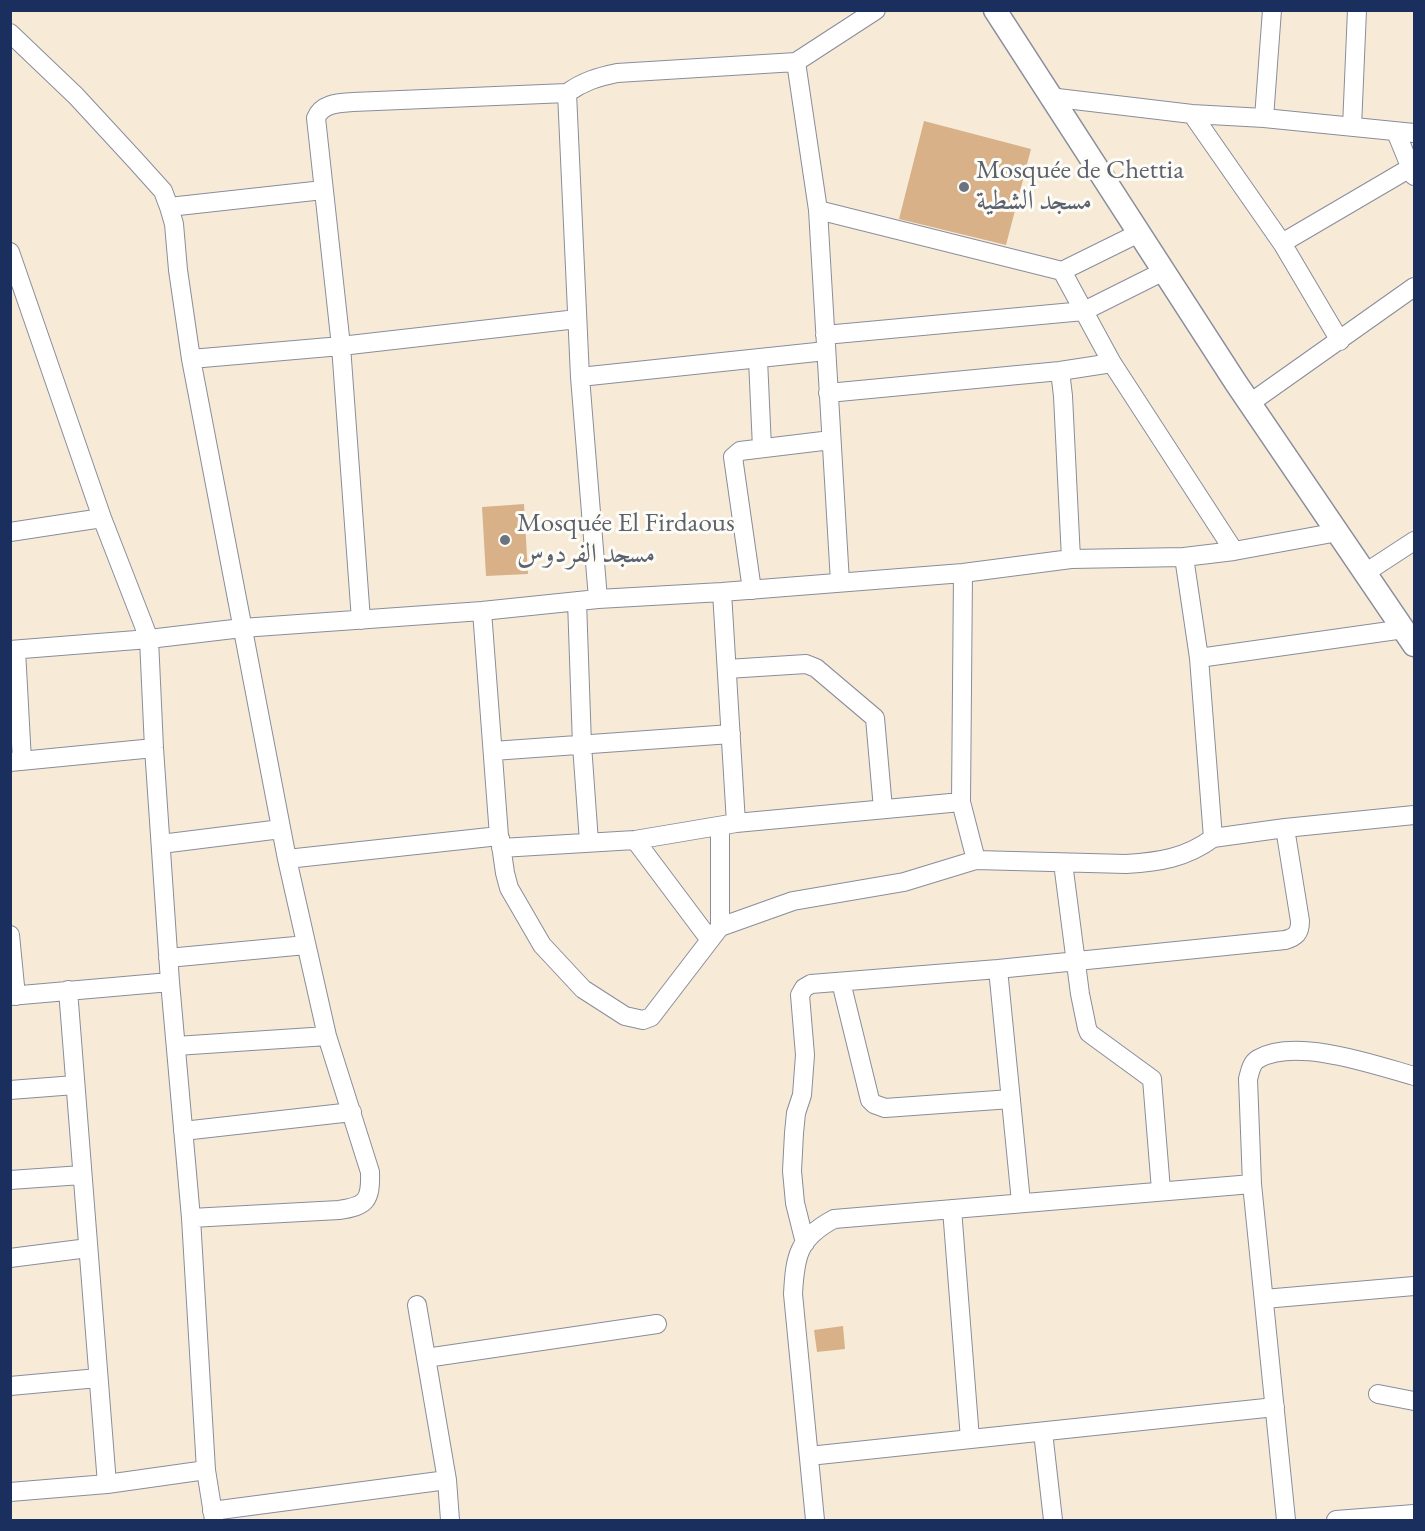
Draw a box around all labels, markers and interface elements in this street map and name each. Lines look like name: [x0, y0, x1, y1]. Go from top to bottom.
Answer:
place label: Mosquée de Chettia مسجد الشطية: [976, 155, 1184, 218]
marker: Mosquée de Chettia مسجد الشطية: [957, 180, 971, 194]
place label: Mosquée El Firdaous مسجد الفردوس: [517, 508, 735, 571]
marker: Mosquée El Firdaous مسجد الفردوس: [498, 533, 512, 547]

